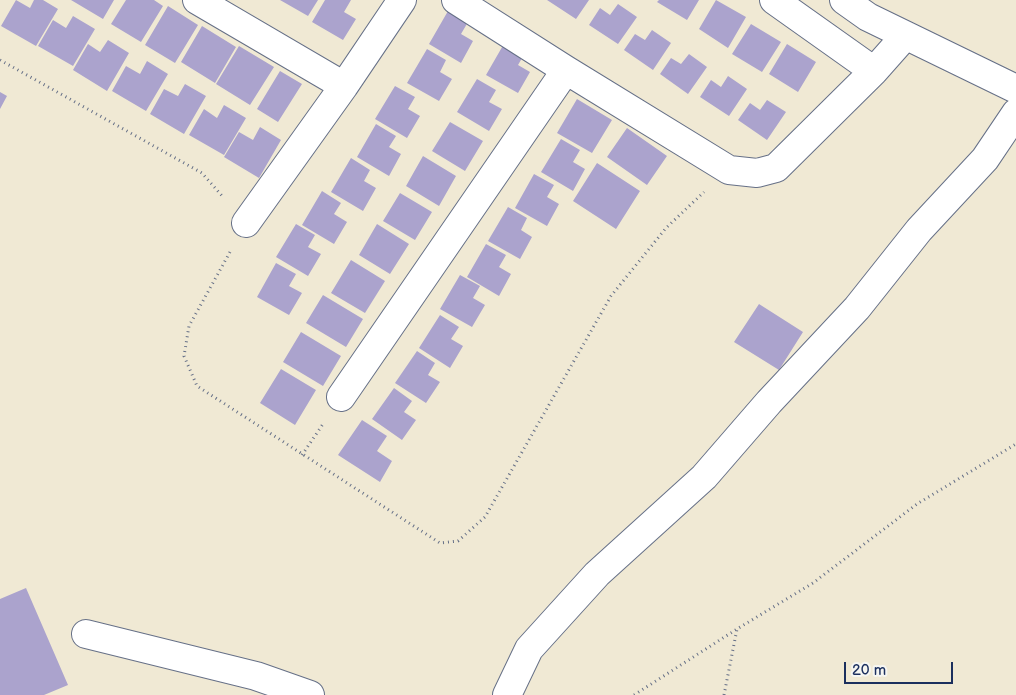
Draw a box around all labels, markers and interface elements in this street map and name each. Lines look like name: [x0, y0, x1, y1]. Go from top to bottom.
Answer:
scale bar: [846, 652, 955, 684]
text: 20 m: [852, 661, 886, 680]

